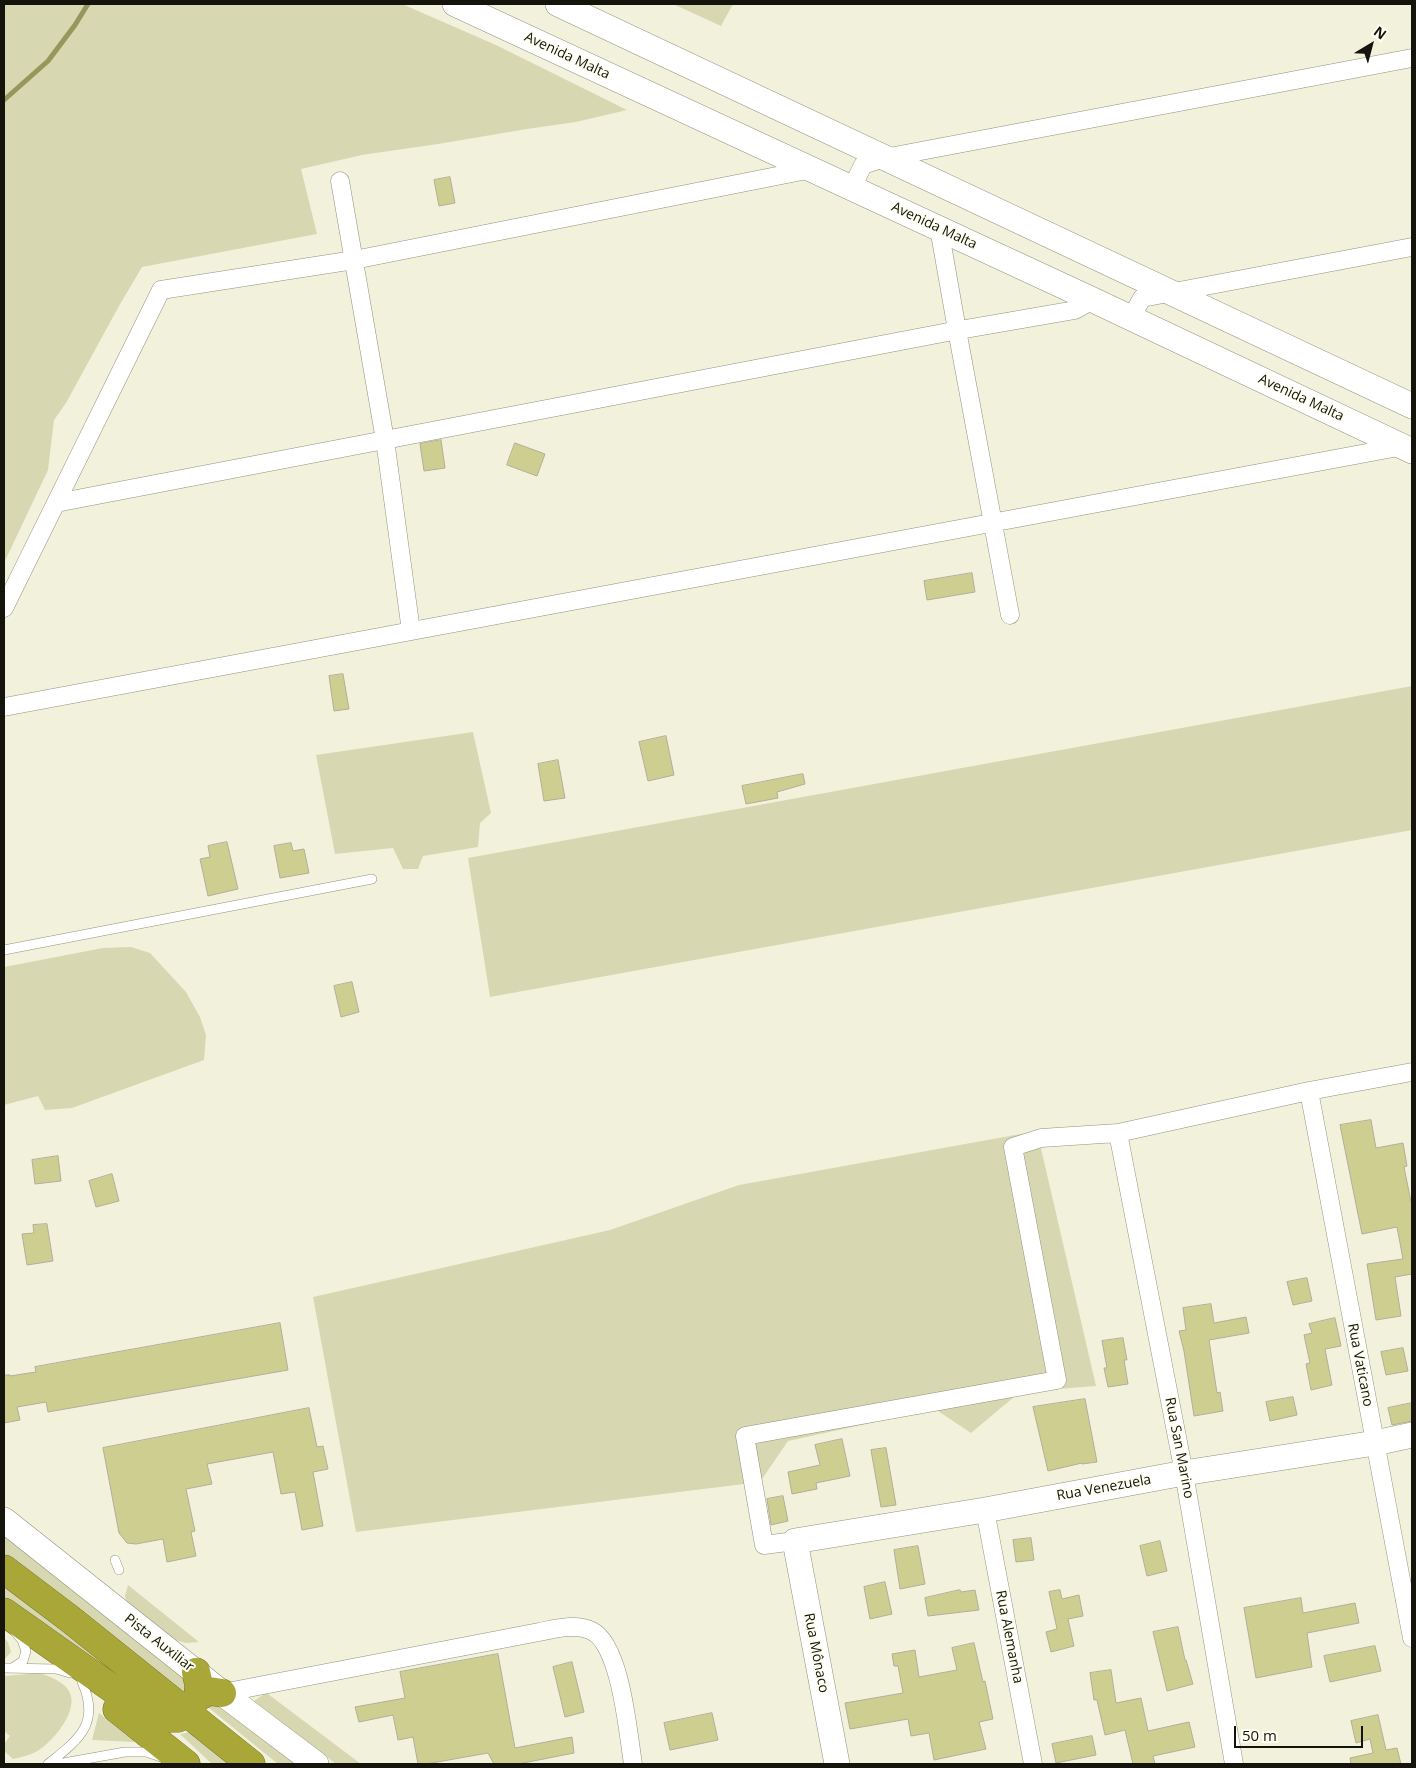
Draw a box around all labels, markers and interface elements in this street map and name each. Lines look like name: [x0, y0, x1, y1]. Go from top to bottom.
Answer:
north arrow: [1346, 20, 1396, 70]
text: N: [1370, 22, 1391, 44]
street label: Avenida Malta: [522, 29, 612, 83]
street label: Avenida Malta: [889, 199, 979, 253]
street label: Avenida Malta: [1256, 371, 1346, 425]
street label: Rua Vaticano: [1344, 1322, 1376, 1408]
street label: Rua San Marino: [1161, 1396, 1197, 1500]
street label: Rua Venezuela: [1055, 1471, 1153, 1505]
street label: Rua Alemanha: [992, 1589, 1026, 1685]
street label: Pista Auxiliar: [121, 1611, 197, 1675]
street label: Rua Mônaco: [800, 1612, 832, 1694]
scale bar: [1236, 1716, 1365, 1748]
text: 50 m: [1242, 1725, 1277, 1745]

